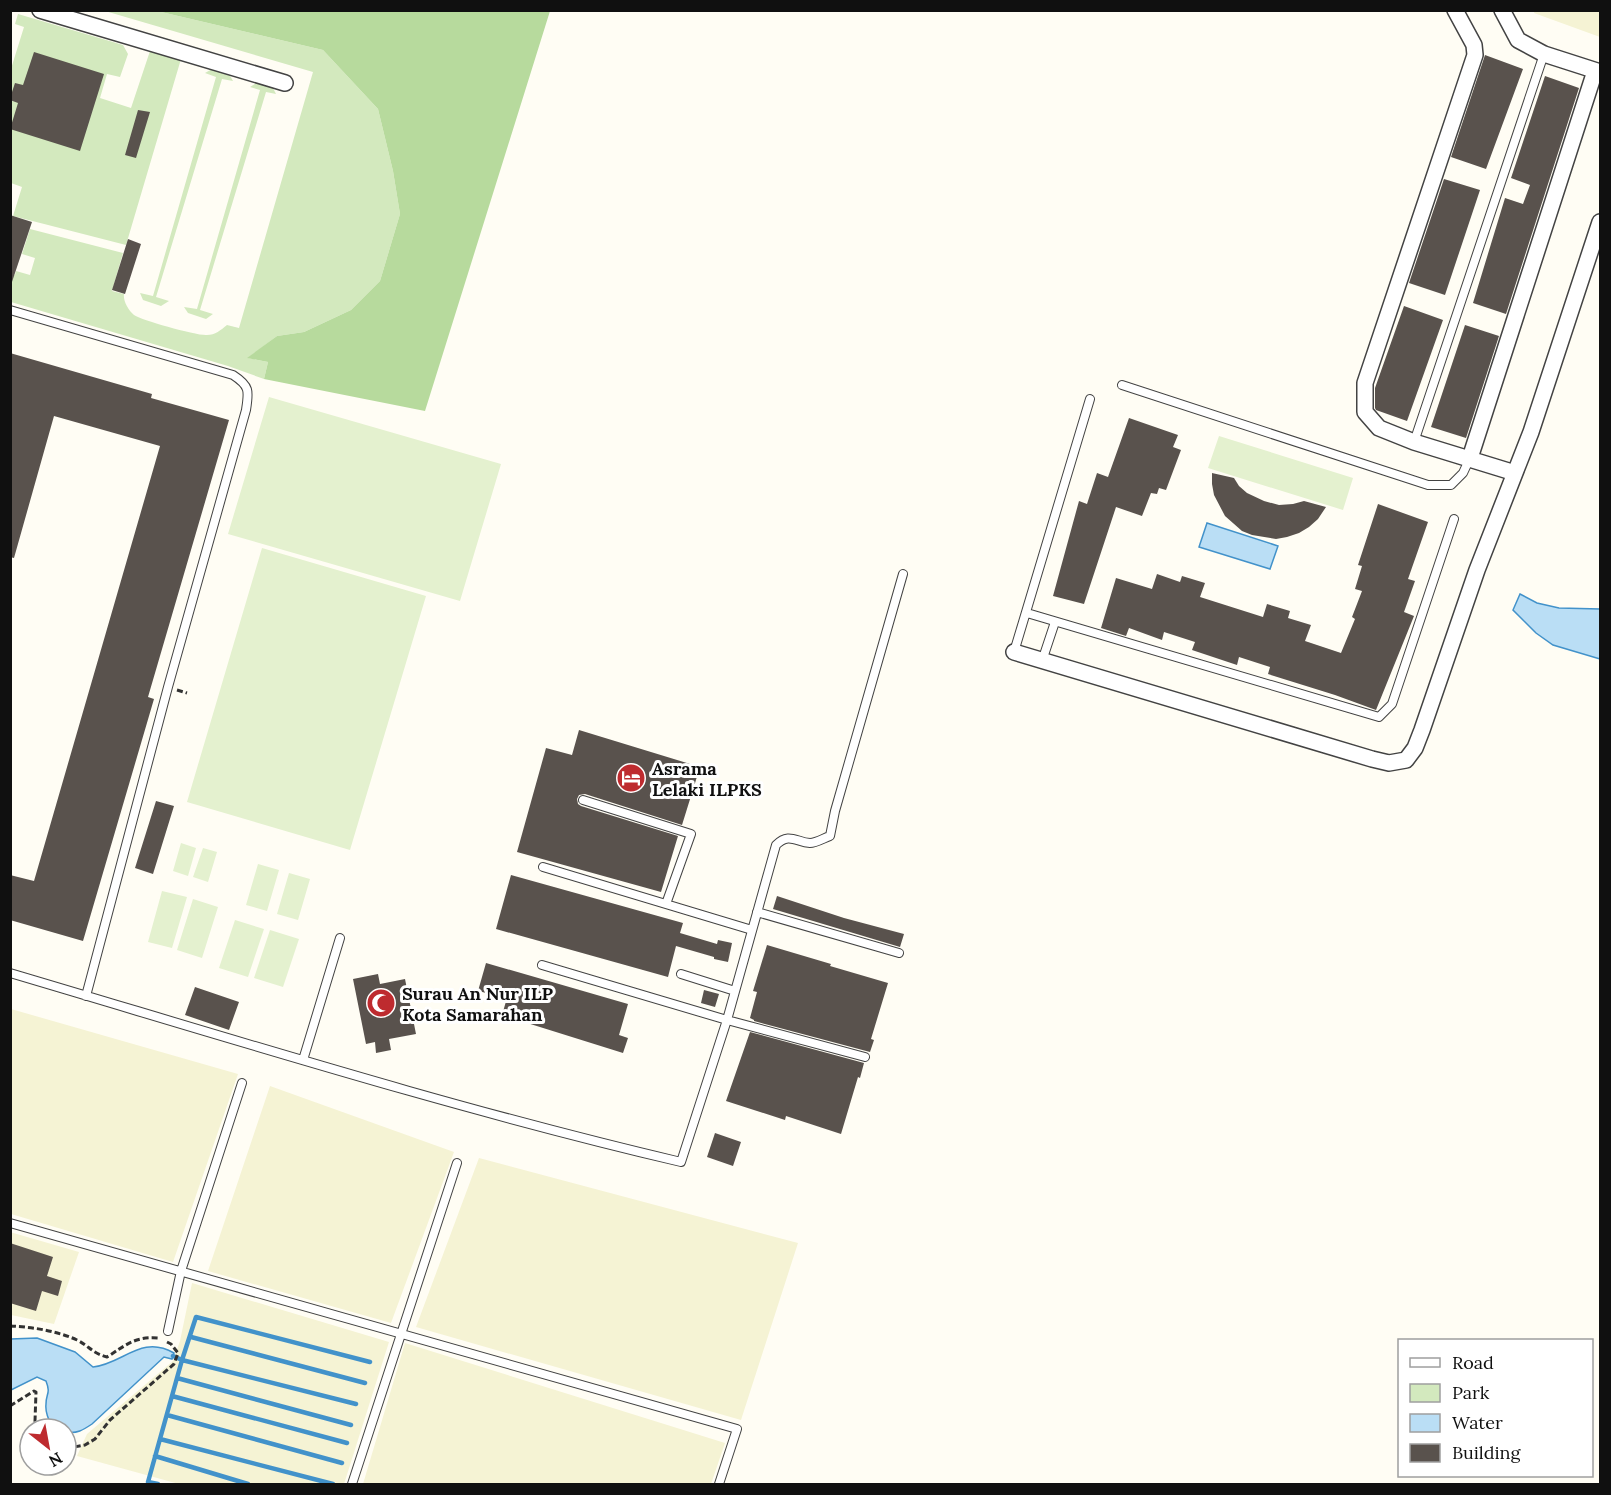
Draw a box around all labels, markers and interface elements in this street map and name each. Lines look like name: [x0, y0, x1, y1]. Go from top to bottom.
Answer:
place label: Asrama Lelaki ILPKS: [652, 757, 762, 801]
hotel icon: Asrama Lelaki ILPKS: [615, 762, 647, 794]
place label: Surau An Nur ILP Kota Samarahan: [402, 982, 554, 1026]
mosque icon: Surau An Nur ILP Kota Samarahan: [365, 987, 397, 1019]
legend: [1398, 1339, 1593, 1477]
text: Road: [1452, 1351, 1494, 1374]
text: Park: [1452, 1381, 1490, 1404]
text: Water: [1452, 1411, 1503, 1434]
north arrow: [18, 1417, 78, 1477]
text: Building: [1452, 1441, 1522, 1464]
text: N: [45, 1448, 66, 1472]

